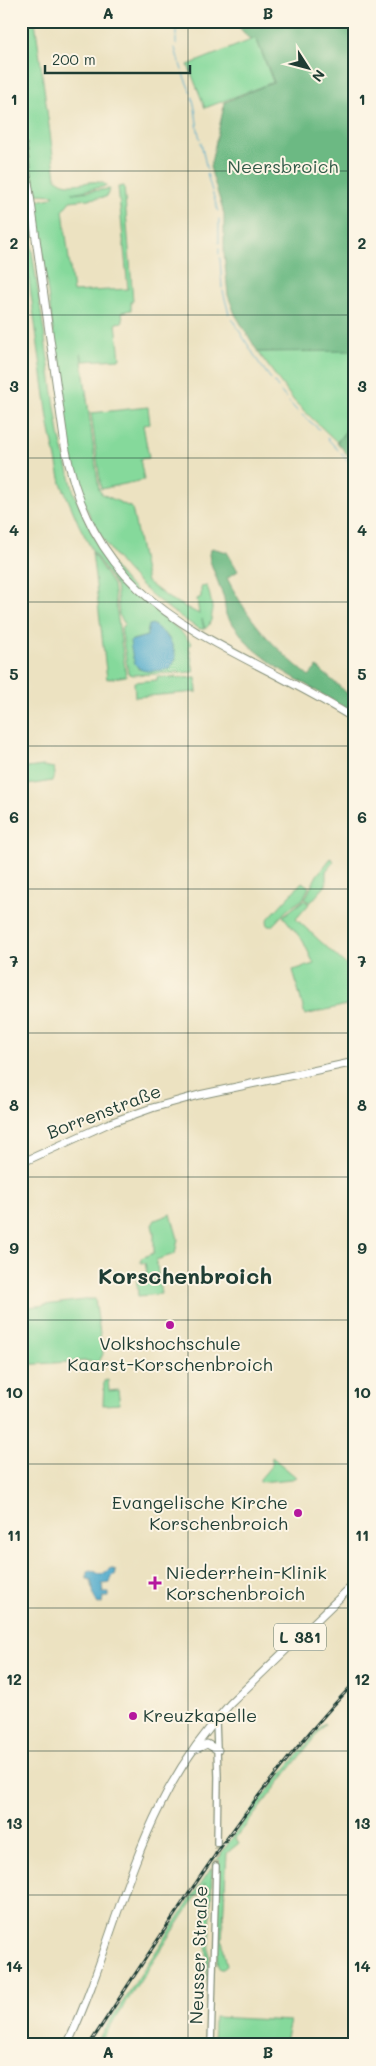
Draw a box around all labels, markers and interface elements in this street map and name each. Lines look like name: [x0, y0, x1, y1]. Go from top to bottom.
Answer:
text: A: [102, 2, 114, 23]
text: B: [263, 2, 273, 23]
scale bar: [45, 42, 190, 74]
north arrow: [284, 42, 334, 92]
text: 200 m: [52, 49, 96, 69]
text: N: [308, 66, 330, 86]
text: 1: [10, 88, 18, 109]
text: 1: [358, 88, 366, 109]
park label: Neersbroich: [228, 154, 338, 178]
text: 2: [10, 232, 19, 253]
text: 2: [358, 232, 367, 253]
text: 3: [9, 375, 19, 396]
text: 3: [357, 375, 367, 396]
text: 4: [9, 519, 19, 540]
text: 4: [357, 519, 367, 540]
text: 5: [9, 663, 19, 684]
text: 5: [357, 663, 367, 684]
text: 6: [9, 806, 19, 827]
text: 6: [357, 806, 367, 827]
text: 7: [10, 950, 19, 971]
text: 7: [358, 950, 367, 971]
street label: Borrenstraße: [43, 1078, 164, 1144]
text: 8: [9, 1094, 19, 1115]
text: 8: [357, 1094, 367, 1115]
text: 9: [9, 1237, 19, 1258]
text: 9: [357, 1237, 367, 1258]
district label: Korschenbroich: [98, 1261, 272, 1290]
marker: Volkshochschule Kaarst-Korschenbroich: [164, 1319, 176, 1331]
place label: Volkshochschule Kaarst-Korschenbroich: [67, 1331, 273, 1376]
text: 10: [5, 1381, 23, 1402]
text: 10: [353, 1381, 371, 1402]
place label: Evangelische Kirche Korschenbroich: [112, 1490, 288, 1535]
marker: Evangelische Kirche Korschenbroich: [292, 1507, 304, 1519]
text: 11: [7, 1524, 21, 1545]
text: 11: [355, 1524, 369, 1545]
place label: Niederrhein-Klinik Korschenbroich: [166, 1560, 327, 1605]
marker: Niederrhein-Klinik Korschenbroich: [148, 1576, 162, 1590]
road number: L 381: [274, 1624, 326, 1650]
text: 12: [6, 1668, 22, 1689]
text: 12: [354, 1668, 370, 1689]
place label: Kreuzkapelle: [143, 1703, 257, 1727]
marker: Kreuzkapelle: [127, 1710, 139, 1722]
text: 13: [6, 1812, 23, 1833]
text: 13: [354, 1812, 371, 1833]
street label: Neusser Straße: [184, 1885, 212, 2025]
text: 14: [5, 1955, 23, 1976]
text: 14: [353, 1955, 371, 1976]
text: A: [102, 2041, 114, 2062]
text: B: [263, 2041, 273, 2062]

